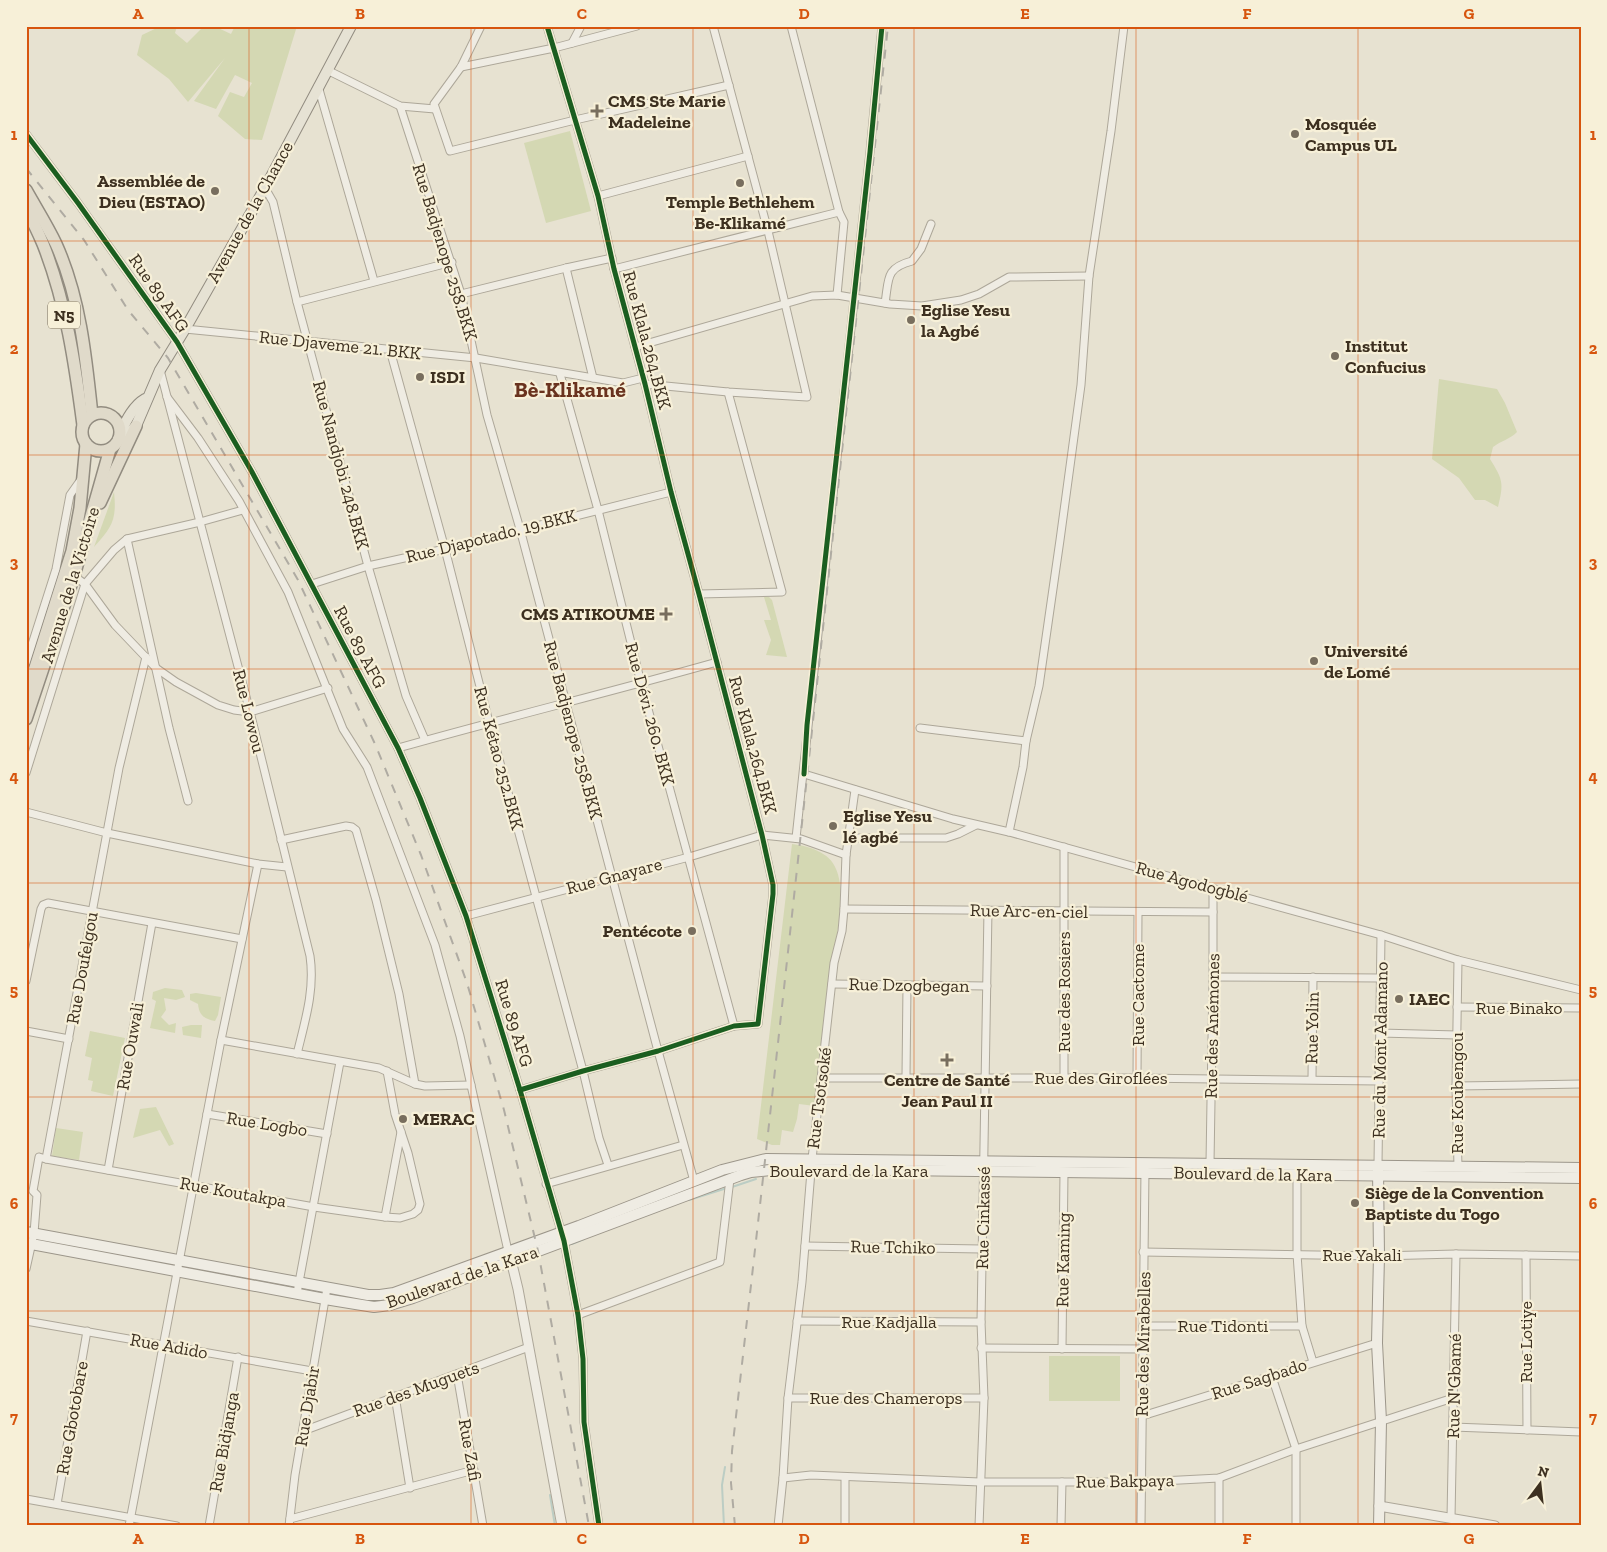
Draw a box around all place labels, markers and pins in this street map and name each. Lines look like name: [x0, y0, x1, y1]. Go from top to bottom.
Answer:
place label: CMS Ste Marie Madeleine: [608, 90, 726, 133]
marker: CMS Ste Marie Madeleine: [590, 104, 604, 118]
place label: Mosquée Campus UL: [1305, 113, 1397, 156]
marker: Mosquée Campus UL: [1289, 128, 1301, 140]
place label: Assemblée de Dieu (ESTAO): [97, 170, 205, 213]
marker: Temple Bethlehem Be-Klikamé: [734, 177, 746, 189]
marker: Assemblée de Dieu (ESTAO): [209, 185, 221, 197]
place label: Temple Bethlehem Be-Klikamé: [665, 191, 815, 234]
place label: Eglise Yesu la Agbé: [921, 299, 1010, 342]
marker: Eglise Yesu la Agbé: [905, 314, 917, 326]
place label: Institut Confucius: [1345, 335, 1426, 378]
marker: Institut Confucius: [1329, 350, 1341, 362]
place label: ISDI: [430, 366, 465, 388]
marker: ISDI: [414, 371, 426, 383]
place label: CMS ATIKOUME: [521, 603, 655, 625]
marker: CMS ATIKOUME: [659, 607, 673, 621]
place label: Université de Lomé: [1324, 640, 1408, 683]
marker: Université de Lomé: [1308, 655, 1320, 667]
place label: Eglise Yesu lé agbé: [843, 805, 932, 848]
marker: Eglise Yesu lé agbé: [827, 820, 839, 832]
place label: Pentécote: [603, 920, 682, 942]
marker: Pentécote: [686, 925, 698, 937]
place label: IAEC: [1409, 988, 1450, 1010]
marker: IAEC: [1393, 993, 1405, 1005]
marker: Centre de Santé Jean Paul II: [940, 1053, 954, 1067]
place label: Centre de Santé Jean Paul II: [884, 1069, 1010, 1112]
place label: MERAC: [413, 1108, 475, 1130]
marker: MERAC: [397, 1113, 409, 1125]
place label: Siège de la Convention Baptiste du Togo: [1365, 1182, 1544, 1225]
marker: Siège de la Convention Baptiste du Togo: [1349, 1197, 1361, 1209]

